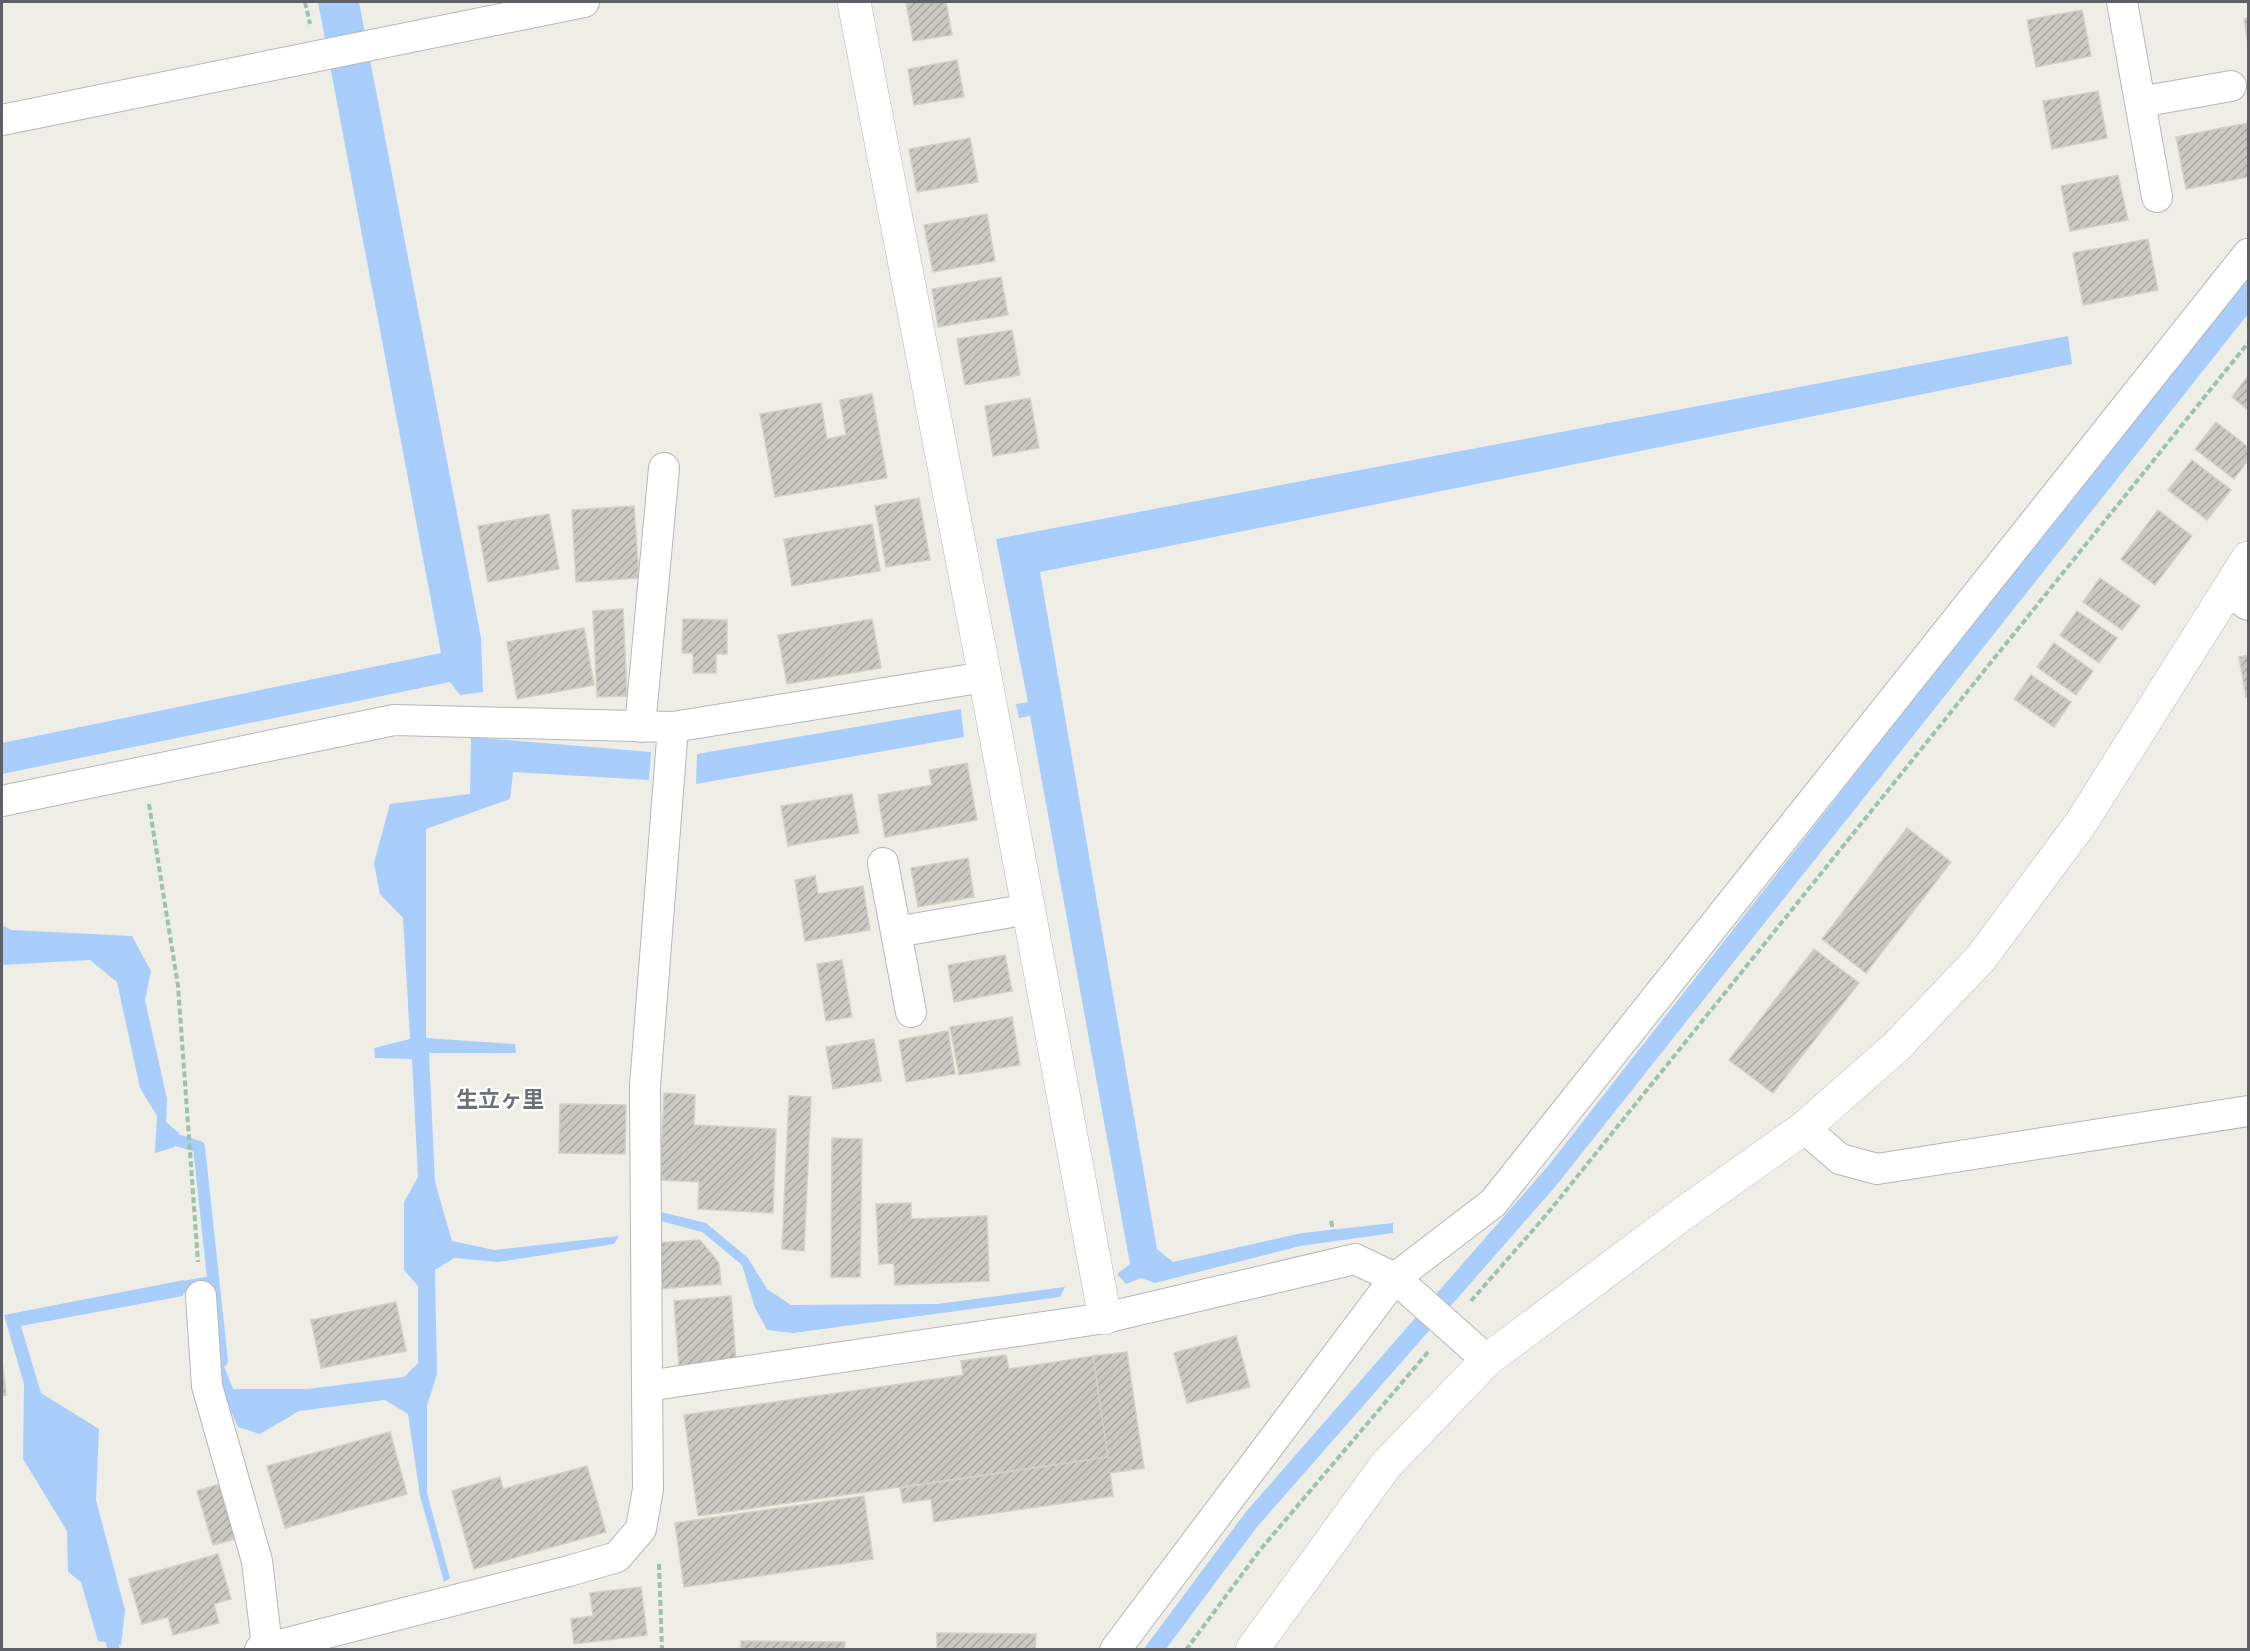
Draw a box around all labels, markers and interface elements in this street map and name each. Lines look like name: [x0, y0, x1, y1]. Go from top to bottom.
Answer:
district label: 生立ヶ里: [456, 1084, 544, 1114]

